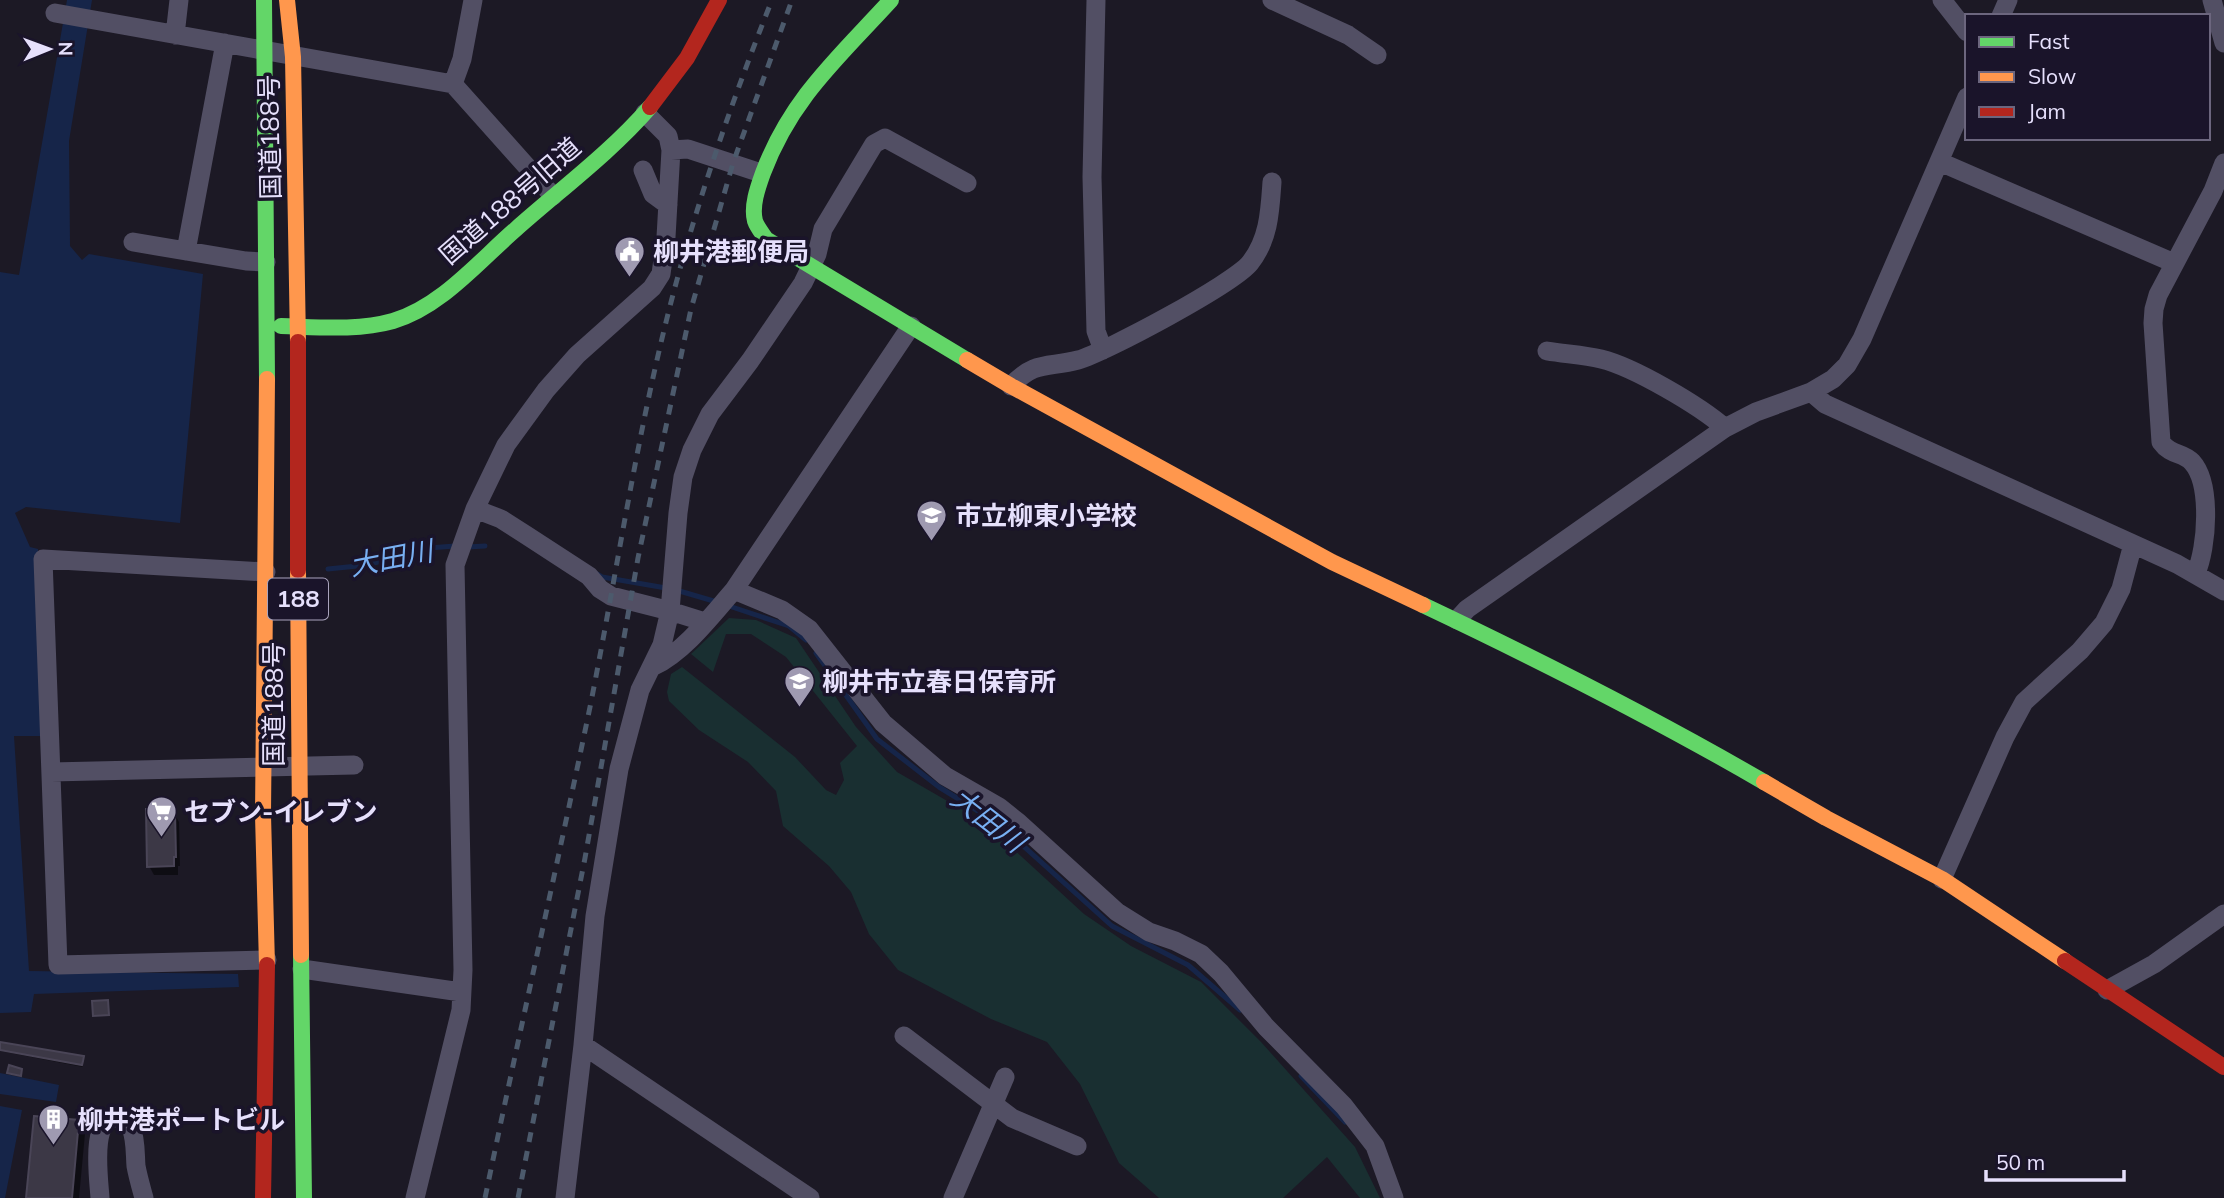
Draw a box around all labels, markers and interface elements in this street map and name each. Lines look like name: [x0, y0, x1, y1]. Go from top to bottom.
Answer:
north arrow: [14, 14, 84, 84]
legend: [1965, 14, 2210, 140]
text: Fast: [2028, 28, 2070, 54]
text: N: [54, 41, 78, 56]
text: Slow: [2028, 63, 2076, 89]
street label: 国道188号: [252, 74, 287, 200]
text: Jam: [2028, 98, 2066, 124]
street label: 国道188号旧道: [432, 130, 587, 271]
public building icon: 柳井港郵便局: [613, 235, 647, 279]
place label: 柳井港郵便局: [653, 235, 809, 268]
school or university icon: 市立柳東小学校: [915, 499, 949, 543]
place label: 市立柳東小学校: [955, 499, 1137, 532]
water label: 大田川: [346, 532, 438, 583]
road number: 188: [268, 578, 328, 620]
street label: 国道188号: [257, 642, 290, 766]
school or university icon: 柳井市立春日保育所: [782, 665, 816, 709]
place label: 柳井市立春日保育所: [822, 665, 1056, 698]
water label: 大田川: [944, 780, 1035, 861]
supermarket icon: セブン-イレブン: [144, 795, 178, 839]
place label: セブン-イレブン: [184, 795, 377, 828]
building icon: 柳井港ポートビル: [37, 1103, 71, 1147]
place label: 柳井港ポートビル: [77, 1103, 285, 1136]
scale bar: [1986, 1138, 2124, 1182]
text: 50 m: [1996, 1149, 2045, 1175]

